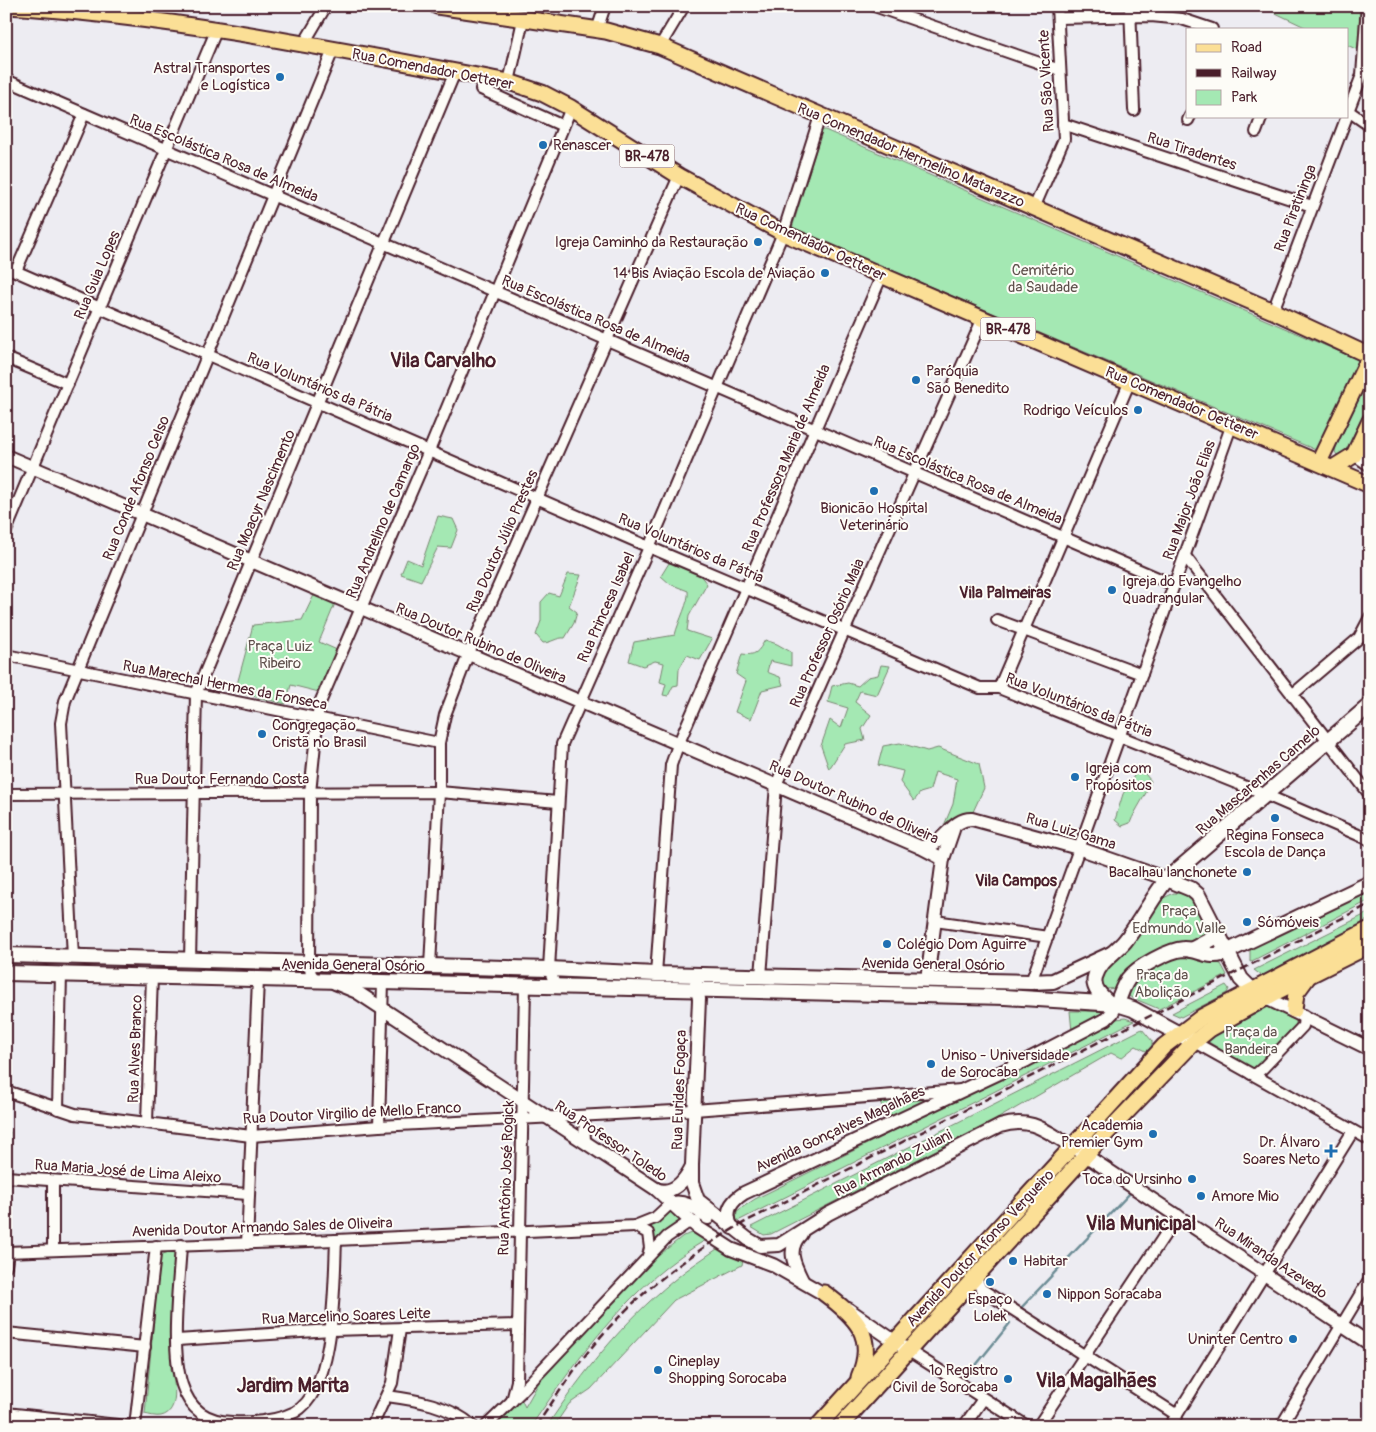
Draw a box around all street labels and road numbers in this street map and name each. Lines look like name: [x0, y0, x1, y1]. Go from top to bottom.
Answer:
street label: Rua São Vicente: [1034, 29, 1059, 133]
street label: Rua Comendador Oetterer: [350, 44, 516, 95]
street label: Rua Comendador Hermelino Matarazzo: [794, 99, 1027, 212]
street label: Rua Escolástica Rosa de Almeida: [127, 110, 321, 207]
street label: Rua Tiradentes: [1145, 128, 1239, 175]
road number: BR-478: [620, 144, 674, 168]
street label: Rua Piratininga: [1270, 162, 1321, 254]
street label: Rua Comendador Oetterer: [732, 199, 890, 286]
street label: Rua Guia Lopes: [70, 228, 125, 322]
street label: Rua Escolástica Rosa de Almeida: [499, 271, 693, 368]
road number: BR-478: [980, 318, 1036, 340]
street label: Rua Voluntários da Pátria: [244, 348, 395, 427]
street label: Rua Professora Maria de Almeida: [738, 361, 835, 555]
street label: Rua Comendador Oetterer: [1102, 363, 1262, 445]
street label: Rua Conde Afonso Celso: [99, 413, 174, 563]
street label: Rua Moacyr Nascimento: [223, 427, 300, 574]
street label: Rua Escolástica Rosa de Almeida: [871, 432, 1065, 529]
street label: Rua Major João Elias: [1159, 437, 1220, 563]
street label: Rua Andrelino de Camargo: [342, 441, 425, 601]
street label: Rua Doutor Júlio Prestes: [462, 467, 543, 615]
street label: Rua Voluntários da Pátria: [615, 509, 766, 588]
street label: Rua Princesa Isabel: [574, 549, 639, 665]
street label: Rua Professor Osório Maia: [786, 556, 869, 711]
street label: Rua Doutor Rubino de Oliveira: [392, 599, 569, 688]
street label: Rua Marechal Hermes da Fonseca: [121, 656, 329, 715]
street label: Rua Voluntários da Pátria: [1003, 669, 1155, 742]
street label: Rua Mascarenhas Camelo: [1192, 721, 1324, 840]
street label: Rua Doutor Rubino de Oliveira: [766, 756, 942, 849]
street label: Rua Doutor Fernando Costa: [135, 770, 309, 789]
street label: Rua Luiz Gama: [1023, 809, 1118, 854]
street label: Avenida General Osório: [861, 954, 1005, 975]
street label: Avenida General Osório: [281, 955, 425, 976]
street label: Rua Alves Branco: [124, 995, 147, 1104]
street label: Rua Eurides Fogaça: [668, 1030, 691, 1150]
street label: Avenida Gonçalves Magalhães: [752, 1082, 928, 1177]
street label: Rua Professor Toledo: [551, 1097, 671, 1186]
street label: Rua Doutor Virgilio de Mello Franco: [242, 1098, 462, 1129]
street label: Rua Antônio José Rogick: [494, 1099, 519, 1256]
street label: Rua Armando Zuliani: [831, 1125, 956, 1201]
street label: Rua Maria José de Lima Aleixo: [34, 1155, 222, 1188]
street label: Avenida Doutor Afonso Vergueiro: [902, 1166, 1058, 1331]
street label: Avenida Doutor Armando Sales de Oliveira: [131, 1213, 393, 1242]
street label: Rua Miranda Azevedo: [1211, 1214, 1331, 1303]
street label: Rua Marcelino Soares Leite: [261, 1304, 431, 1329]

